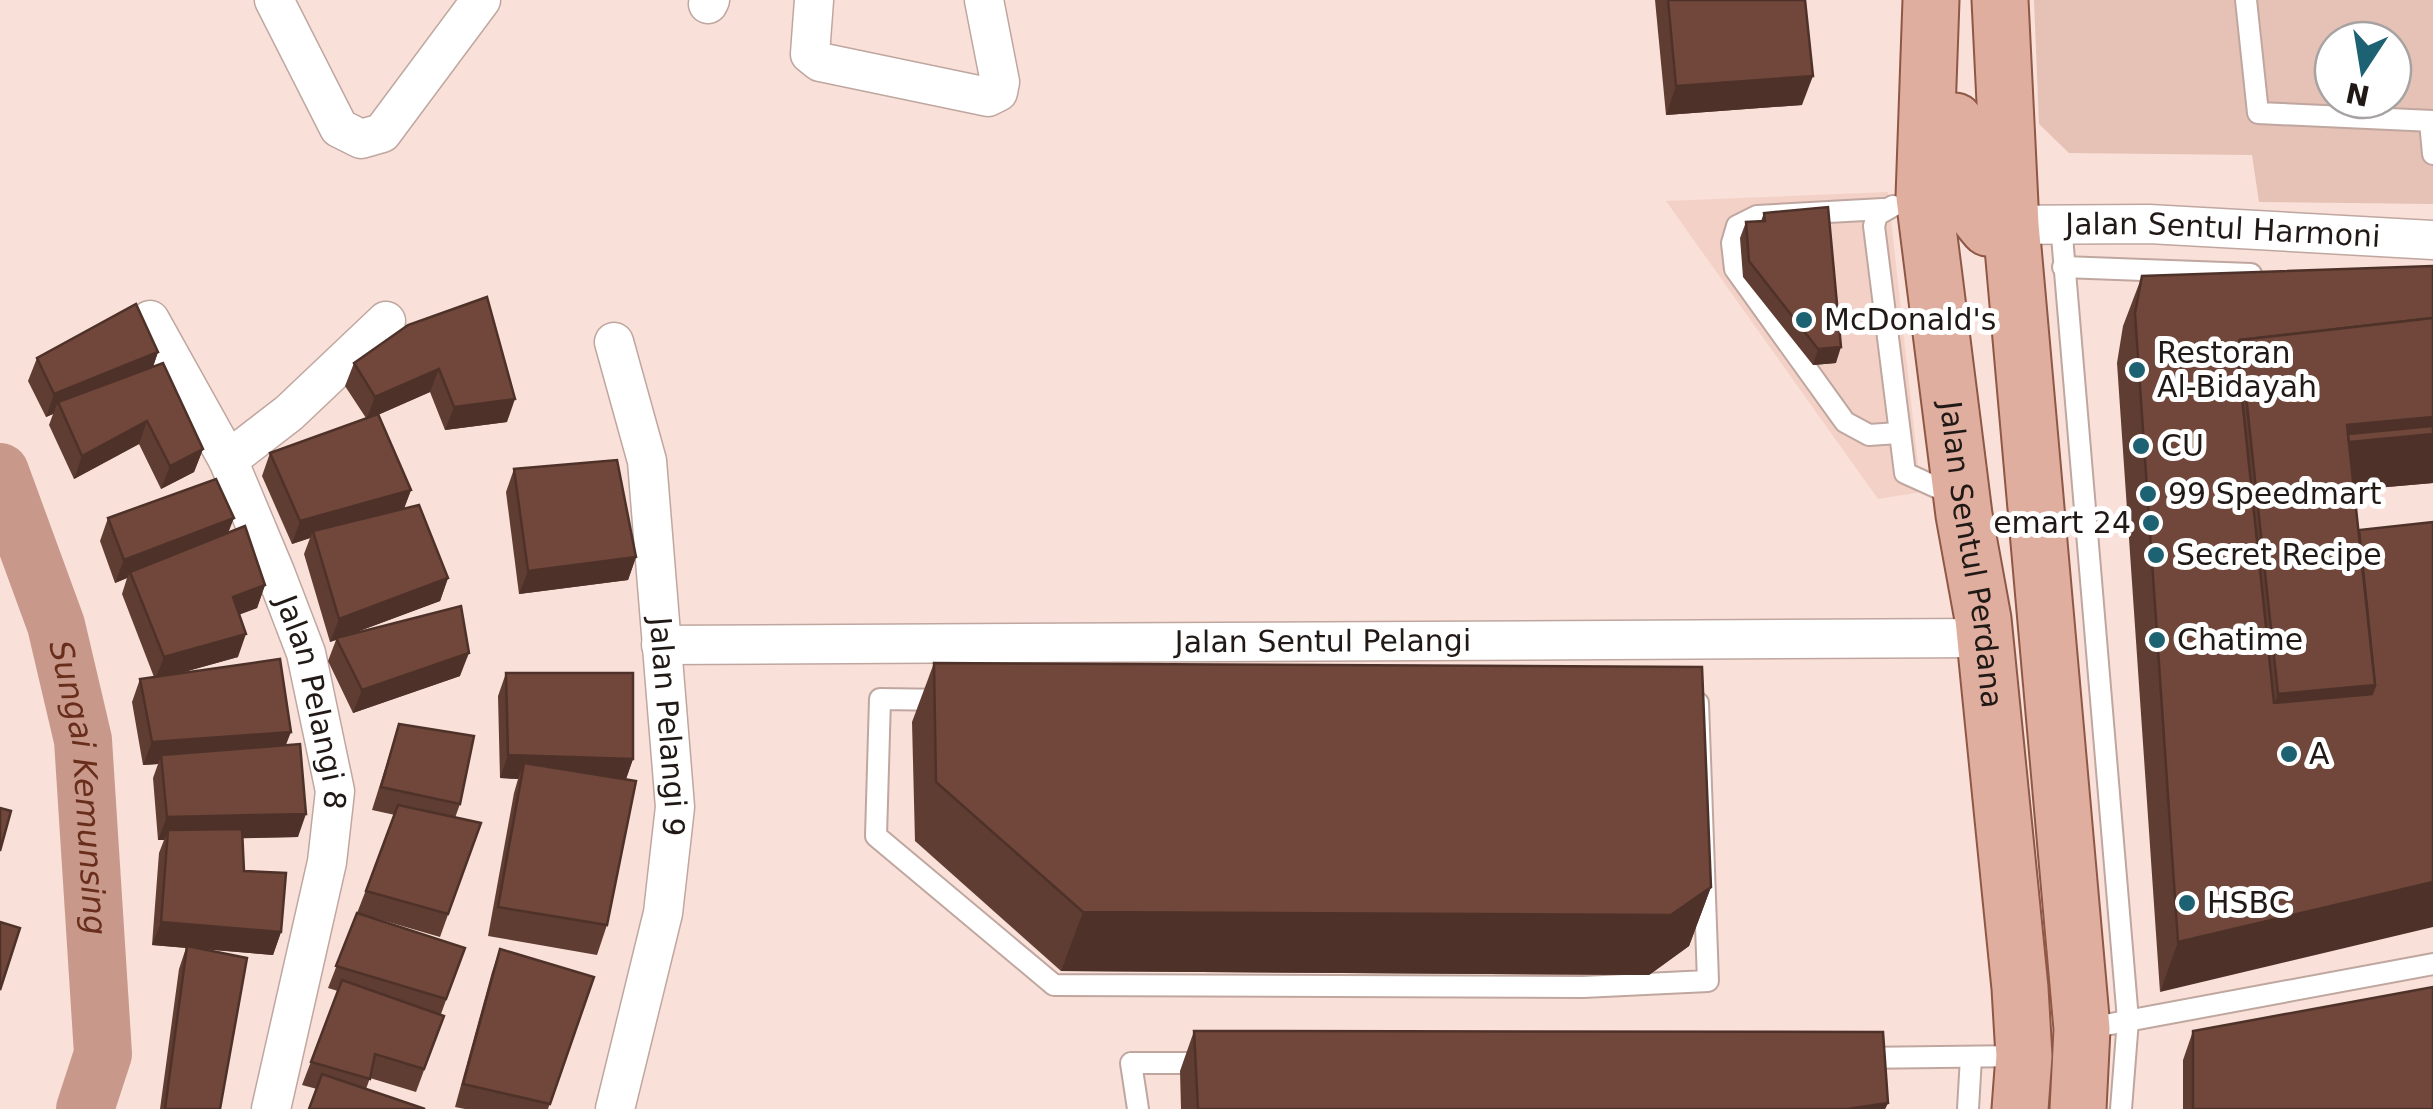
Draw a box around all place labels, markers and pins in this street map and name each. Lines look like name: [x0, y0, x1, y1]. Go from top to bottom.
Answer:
place label: McDonald's: [1824, 302, 1997, 337]
marker: McDonald's: [1793, 309, 1815, 331]
place label: Restoran Al-Bidayah: [2157, 335, 2317, 404]
marker: Restoran Al-Bidayah: [2126, 359, 2148, 381]
place label: CU: [2161, 428, 2204, 463]
marker: CU: [2130, 435, 2152, 457]
place label: 99 Speedmart: [2168, 476, 2382, 511]
marker: 99 Speedmart: [2137, 483, 2159, 505]
place label: emart 24: [1993, 505, 2131, 540]
marker: emart 24: [2140, 512, 2162, 534]
place label: Secret Recipe: [2176, 537, 2382, 572]
marker: Secret Recipe: [2145, 544, 2167, 566]
place label: Chatime: [2177, 622, 2303, 657]
marker: Chatime: [2146, 629, 2168, 651]
place label: A: [2309, 736, 2330, 771]
marker: A: [2278, 743, 2300, 765]
place label: HSBC: [2207, 885, 2290, 920]
marker: HSBC: [2176, 892, 2198, 914]

